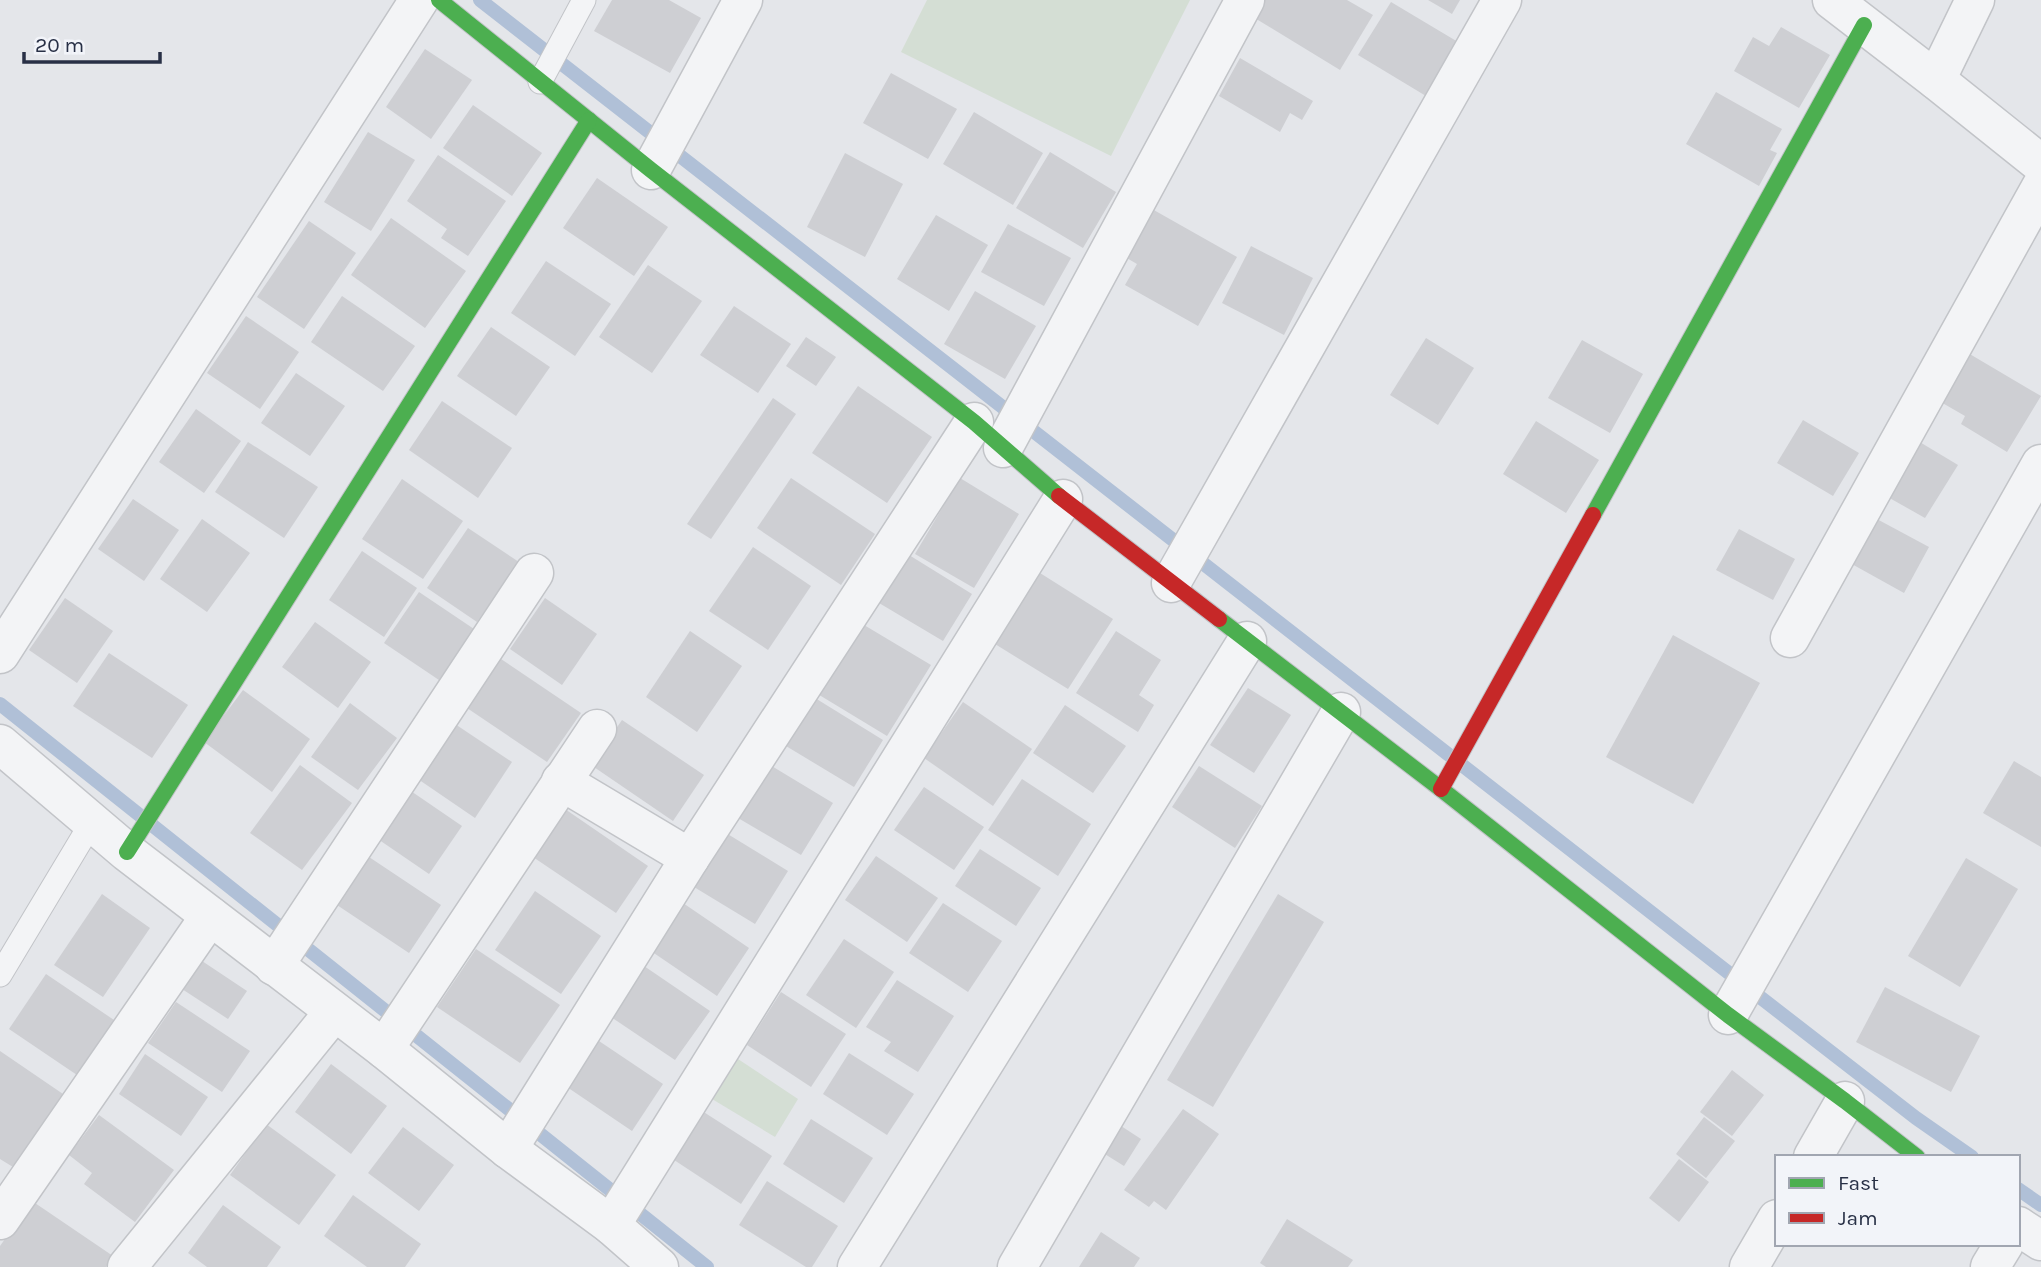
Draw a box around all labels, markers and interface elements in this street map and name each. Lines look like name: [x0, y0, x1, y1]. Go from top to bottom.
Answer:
scale bar: [24, 21, 161, 65]
text: 20 m: [35, 33, 84, 57]
legend: [1775, 1155, 2020, 1246]
text: Fast: [1838, 1171, 1879, 1195]
text: Jam: [1838, 1206, 1878, 1230]

